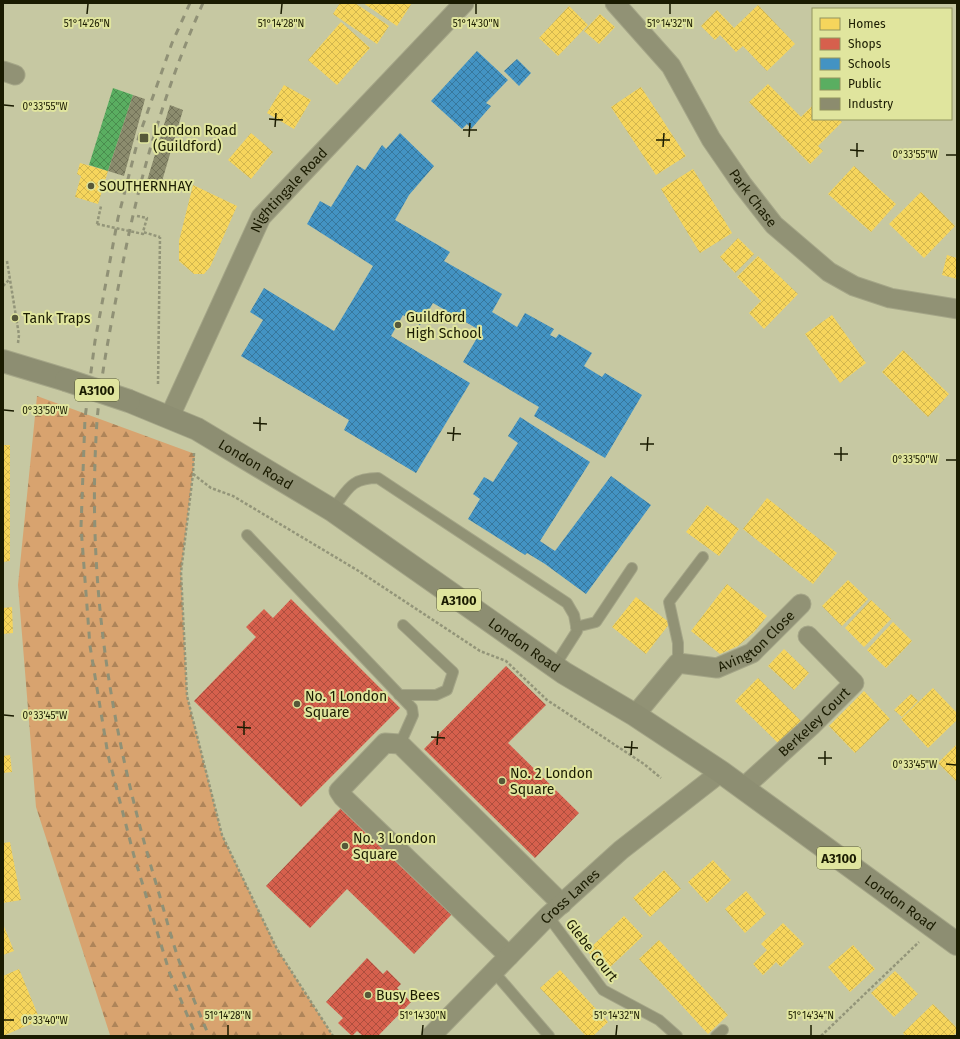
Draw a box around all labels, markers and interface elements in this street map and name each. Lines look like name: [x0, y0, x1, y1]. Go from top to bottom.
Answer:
legend: [812, 8, 952, 120]
text: Homes: [848, 17, 886, 31]
text: 51°14'26"N: [64, 18, 110, 30]
text: 51°14'28"N: [258, 18, 304, 30]
text: 51°14'30"N: [453, 18, 499, 30]
text: 51°14'32"N: [647, 18, 693, 30]
text: Shops: [848, 37, 882, 51]
text: Schools: [848, 57, 891, 71]
text: Public: [848, 77, 882, 91]
text: Industry: [848, 97, 893, 111]
text: 0°33'55"W: [23, 101, 68, 113]
place label: London Road (Guildford): [153, 122, 237, 155]
marker: London Road (Guildford): [138, 132, 150, 144]
street label: Nightingale Road: [247, 144, 331, 235]
text: 0°33'55"W: [893, 149, 938, 161]
street label: Park Chase: [725, 166, 780, 231]
place label: SOUTHERNHAY: [99, 178, 193, 195]
marker: SOUTHERNHAY: [86, 181, 96, 191]
place label: Guildford High School: [406, 309, 482, 342]
place label: Tank Traps: [23, 310, 91, 327]
marker: Tank Traps: [10, 313, 20, 323]
marker: Guildford High School: [393, 320, 403, 330]
road number: A3100: [75, 379, 119, 401]
text: 0°33'50"W: [22, 405, 69, 417]
street label: London Road: [215, 436, 296, 494]
text: 0°33'50"W: [892, 454, 939, 466]
road number: A3100: [437, 589, 481, 611]
street label: Avington Close: [715, 607, 799, 676]
street label: London Road: [485, 614, 563, 677]
street label: Berkeley Court: [775, 683, 854, 761]
place label: No. 1 London Square: [305, 688, 387, 721]
marker: No. 1 London Square: [292, 699, 302, 709]
text: 0°33'45"W: [23, 710, 68, 722]
text: 0°33'45"W: [893, 759, 938, 771]
place label: No. 2 London Square: [510, 765, 593, 798]
marker: No. 2 London Square: [497, 776, 507, 786]
place label: No. 3 London Square: [353, 830, 436, 863]
marker: No. 3 London Square: [340, 841, 350, 851]
road number: A3100: [817, 847, 861, 869]
street label: Cross Lanes: [537, 865, 604, 928]
street label: London Road: [861, 871, 939, 935]
street label: Glebe Court: [562, 916, 622, 986]
place label: Busy Bees: [376, 987, 440, 1004]
marker: Busy Bees: [363, 990, 373, 1000]
text: 51°14'28"N: [205, 1010, 251, 1022]
text: 51°14'30"N: [400, 1010, 446, 1022]
text: 51°14'32"N: [594, 1010, 640, 1022]
text: 51°14'34"N: [788, 1010, 834, 1022]
text: 0°33'40"W: [22, 1015, 69, 1027]

